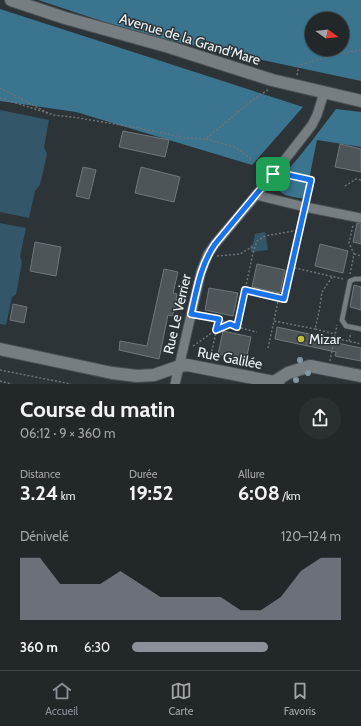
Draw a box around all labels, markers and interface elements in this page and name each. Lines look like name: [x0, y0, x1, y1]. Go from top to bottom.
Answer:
street label: Avenue de la Grand'Mare: [117, 9, 263, 69]
north arrow: [305, 12, 349, 56]
map controls: [305, 12, 349, 56]
pin: [256, 157, 290, 191]
icon: arrive: [262, 163, 284, 185]
street label: Rue Le Verrier: [159, 272, 195, 356]
place label: Mizar: [309, 330, 342, 348]
marker: Mizar: [296, 334, 306, 344]
street label: Rue Galilée: [196, 343, 264, 373]
text: Course du matin: [20, 396, 175, 423]
button: share: [299, 397, 341, 439]
text: 06:12 · 9 × 360 m: [20, 425, 116, 441]
text: Distance: [20, 467, 61, 481]
text: Durée: [129, 467, 157, 481]
text: Allure: [238, 467, 265, 481]
text: 3.24: [20, 481, 58, 505]
text: 19:52: [129, 481, 173, 505]
text: 6:08: [238, 481, 280, 505]
text: km: [58, 489, 75, 503]
text: /km: [280, 489, 301, 503]
text: Dénivelé: [20, 528, 69, 544]
text: 120–124 m: [281, 528, 341, 544]
text: 360 m: [20, 639, 58, 655]
text: 6:30: [84, 639, 110, 655]
tab: Accueil: [45, 680, 78, 718]
tab: Carte: [169, 680, 193, 718]
tab: Favoris: [284, 680, 316, 718]

